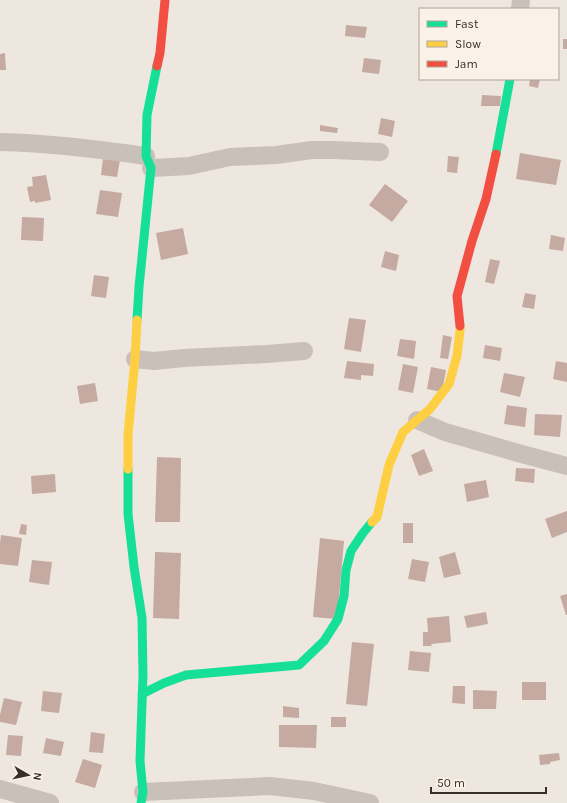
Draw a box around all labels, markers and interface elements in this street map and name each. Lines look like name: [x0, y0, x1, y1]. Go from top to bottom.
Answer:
legend: [419, 8, 559, 80]
text: Fast: [455, 17, 479, 31]
text: Slow: [455, 37, 481, 51]
text: Jam: [455, 57, 478, 71]
north arrow: [8, 755, 48, 795]
scale bar: [431, 769, 546, 795]
text: N: [30, 772, 44, 781]
text: 50 m: [437, 776, 465, 790]

